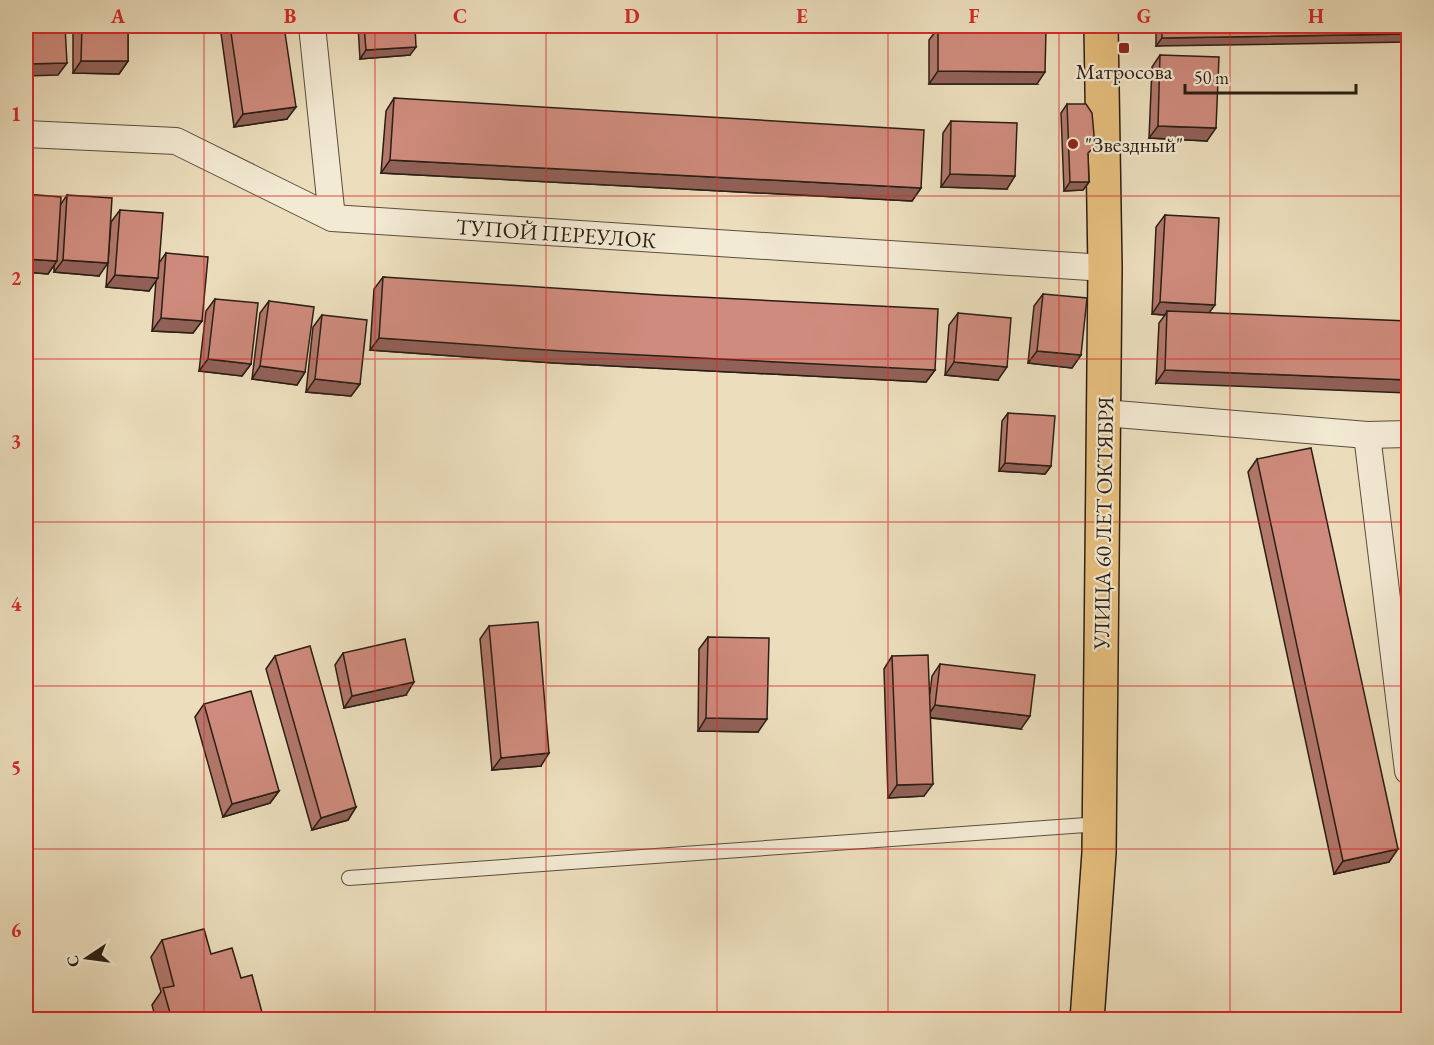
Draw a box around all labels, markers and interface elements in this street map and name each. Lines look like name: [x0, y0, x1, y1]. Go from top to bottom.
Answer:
text: A: [110, 3, 126, 29]
text: B: [284, 3, 296, 29]
text: C: [453, 3, 467, 29]
text: D: [624, 3, 640, 29]
text: E: [796, 3, 808, 29]
text: F: [969, 3, 980, 29]
text: G: [1137, 3, 1151, 29]
text: H: [1308, 3, 1324, 29]
marker: Матросова: [1117, 41, 1131, 55]
place label: Матросова: [1076, 57, 1173, 86]
scale bar: [1185, 57, 1356, 95]
text: 50 m: [1194, 66, 1229, 89]
text: 1: [11, 101, 21, 127]
place label: "Звездный": [1085, 130, 1183, 159]
marker: "Звездный": [1066, 137, 1080, 151]
street label: ТУПОЙ ПЕРЕУЛОК: [455, 212, 657, 255]
text: 2: [11, 265, 22, 291]
street label: УЛИЦА 60 ЛЕТ ОКТЯБРЯ: [1087, 396, 1120, 651]
text: 3: [11, 428, 21, 454]
text: 4: [11, 591, 22, 617]
text: 5: [11, 754, 21, 780]
text: 6: [11, 917, 22, 943]
north arrow: [57, 928, 117, 988]
text: С: [61, 953, 84, 969]

